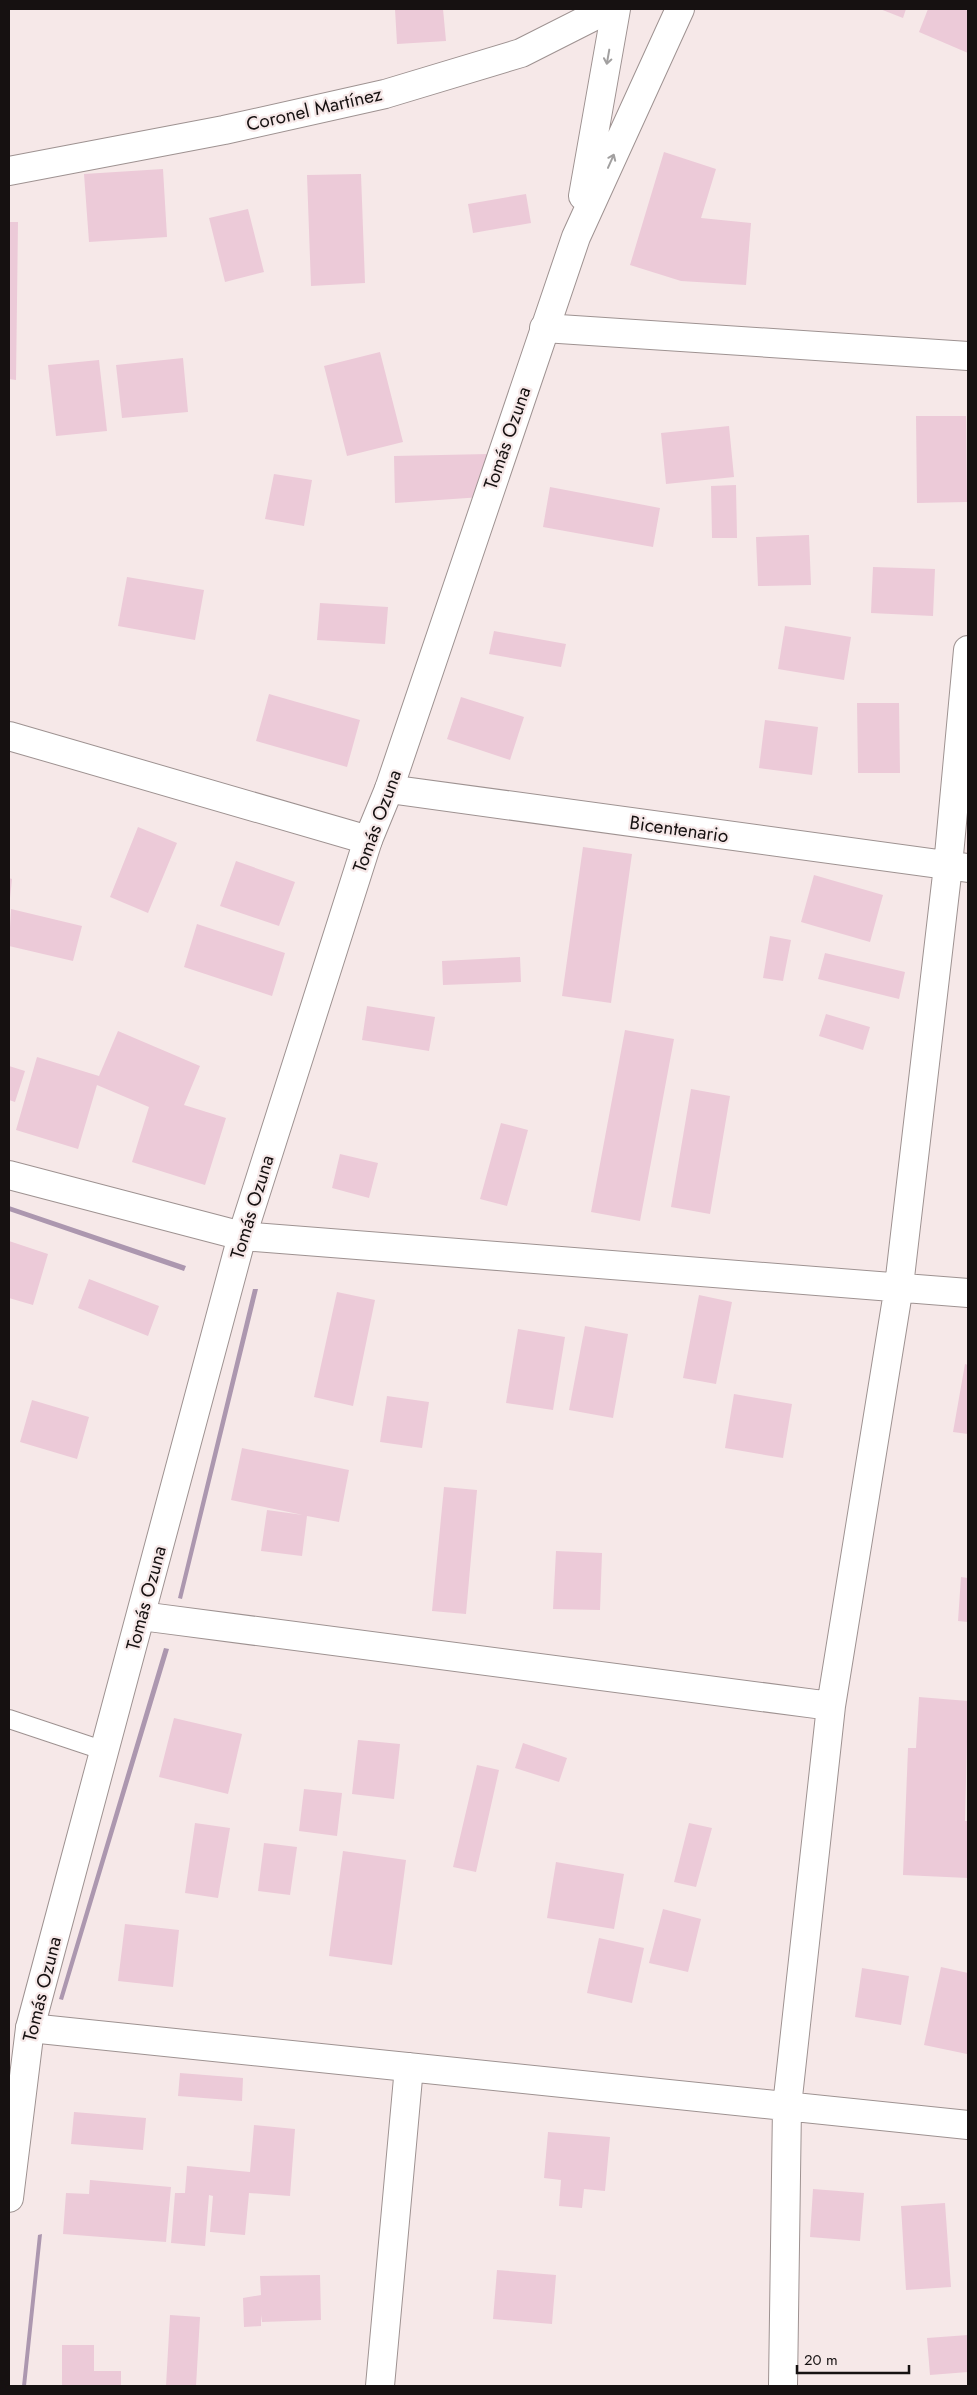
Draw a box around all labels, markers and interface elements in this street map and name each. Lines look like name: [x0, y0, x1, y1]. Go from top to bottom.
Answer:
one-way arrow: [602, 48, 612, 64]
street label: Coronel Martínez: [243, 80, 385, 138]
one-way arrow: [606, 154, 616, 169]
street label: Tomás Ozuna: [477, 383, 537, 493]
street label: Tomás Ozuna: [346, 766, 408, 876]
street label: Bicentenario: [628, 809, 730, 849]
street label: Tomás Ozuna: [223, 1152, 281, 1262]
street label: Tomás Ozuna: [119, 1543, 173, 1653]
street label: Tomás Ozuna: [16, 1934, 68, 2044]
scale bar: [797, 2342, 910, 2374]
text: 20 m: [804, 2349, 838, 2371]

